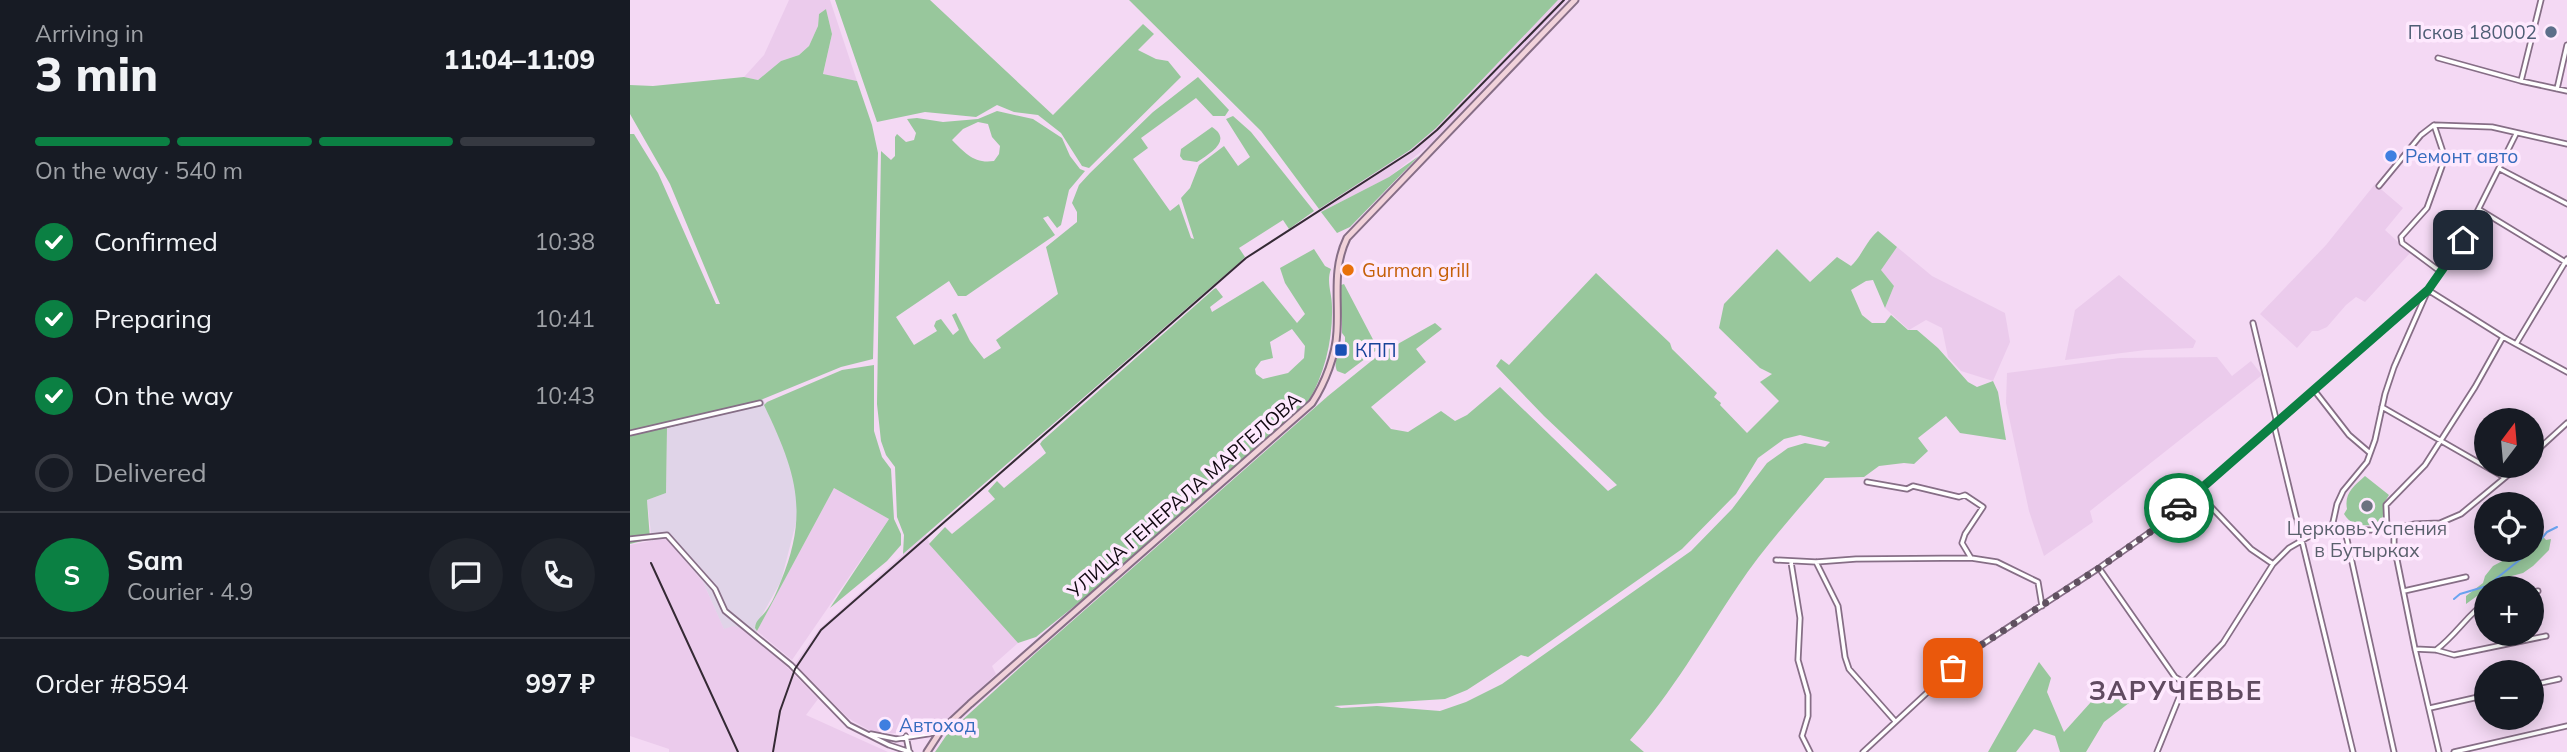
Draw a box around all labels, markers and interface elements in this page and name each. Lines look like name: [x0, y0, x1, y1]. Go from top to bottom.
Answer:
text: Arriving in: [35, 19, 144, 48]
place label: Псков 180002: [2408, 20, 2537, 44]
marker: Псков 180002: [2543, 24, 2559, 40]
text: 11:04–11:09: [444, 43, 595, 76]
text: 3 min: [35, 45, 158, 103]
place label: Ремонт авто: [2405, 144, 2518, 168]
marker: Ремонт авто: [2383, 148, 2399, 164]
text: On the way · 540 m: [35, 156, 243, 185]
pin: [2433, 210, 2493, 270]
icon: home: [2444, 221, 2482, 259]
icon: check: [35, 223, 73, 261]
text: Confirmed: [94, 225, 218, 258]
text: 10:38: [535, 227, 595, 256]
place label: Gurman grill: [1362, 258, 1470, 282]
marker: Gurman grill: [1340, 262, 1356, 278]
icon: check: [35, 300, 73, 338]
text: Preparing: [94, 302, 212, 335]
text: 10:41: [535, 304, 595, 333]
place label: КПП: [1355, 338, 1397, 362]
marker: КПП: [1333, 342, 1349, 358]
icon: check: [35, 377, 73, 415]
text: On the way: [94, 379, 233, 412]
text: 10:43: [535, 381, 595, 410]
street label: УЛИЦА ГЕНЕРАЛА МАРГЕЛОВА: [1062, 387, 1306, 604]
north arrow: [2474, 408, 2544, 478]
map controls: [2474, 408, 2544, 730]
text: Delivered: [94, 456, 207, 489]
courier: [2144, 473, 2214, 543]
icon: car: [2160, 489, 2198, 527]
button: locate: [2474, 492, 2544, 562]
marker: Церковь Успения в Бутырках: [2359, 498, 2375, 514]
place label: Церковь Успения в Бутырках: [2287, 516, 2447, 562]
button: chat: [429, 538, 503, 612]
button: phone: [521, 538, 595, 612]
text: Sam: [127, 544, 183, 577]
text: S: [64, 559, 80, 592]
button: +: [2474, 576, 2544, 646]
text: Courier · 4.9: [127, 577, 253, 606]
pin: [1923, 638, 1983, 698]
icon: bag: [1934, 649, 1972, 687]
button: −: [2474, 660, 2544, 730]
text: Order #8594: [35, 667, 188, 700]
text: 997 ₽: [525, 667, 595, 700]
district label: ЗАРУЧЕВЬЕ: [2089, 674, 2263, 707]
place label: Автоход: [899, 713, 976, 737]
marker: Автоход: [877, 717, 893, 733]

